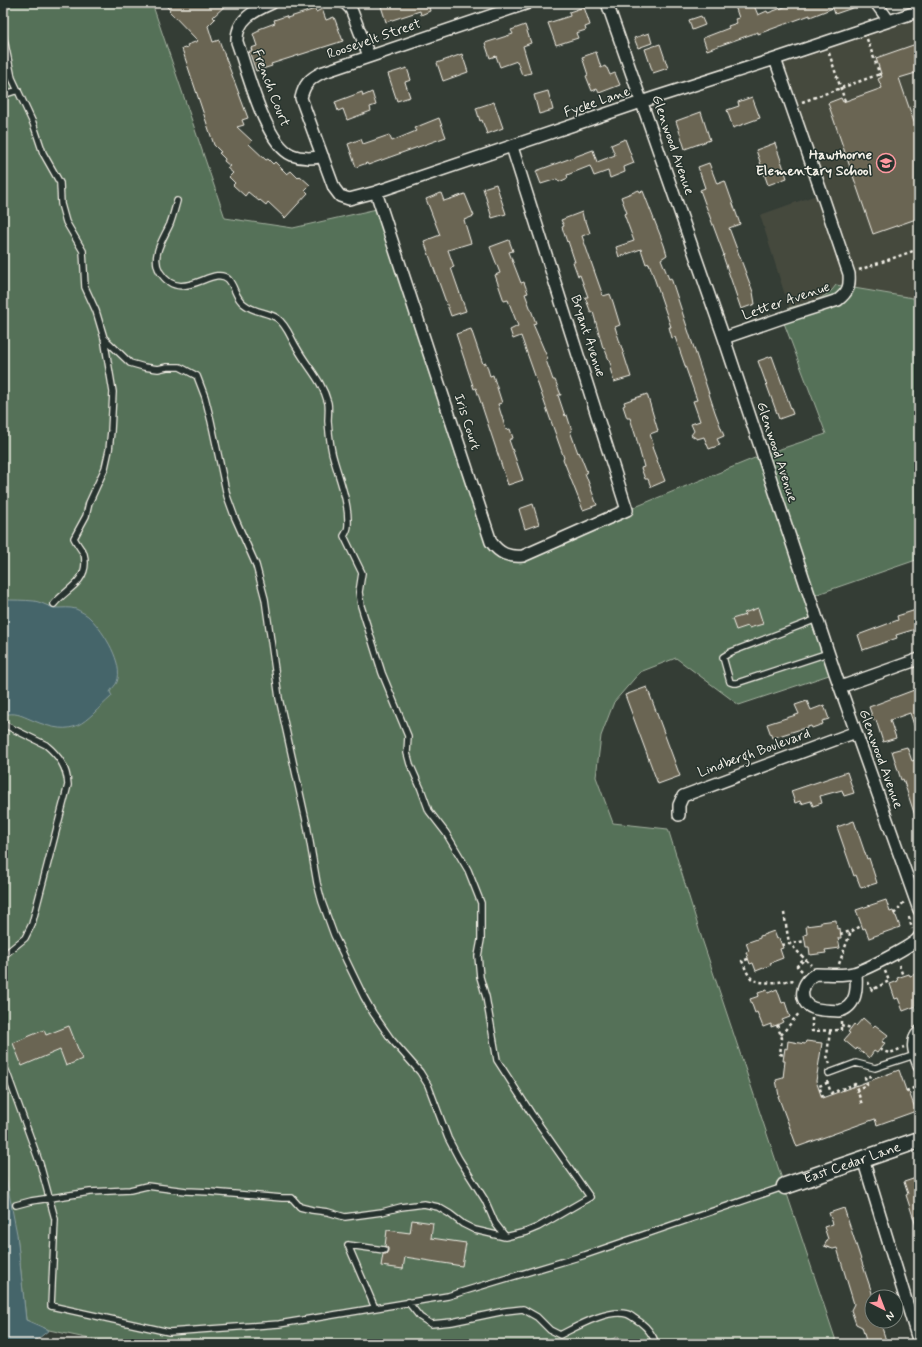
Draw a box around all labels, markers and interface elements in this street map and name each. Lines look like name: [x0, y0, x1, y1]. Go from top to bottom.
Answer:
street label: Roosevelt Street: [325, 14, 424, 64]
street label: French Court: [248, 47, 294, 130]
street label: Fycke Lane: [561, 82, 633, 122]
street label: Glenwood Avenue: [647, 93, 699, 198]
place label: Hawthorne Elementary School: [756, 146, 872, 180]
school or university icon: Hawthorne Elementary School: [875, 152, 897, 174]
street label: Letter Avenue: [740, 278, 832, 324]
street label: Bryant Avenue: [566, 293, 610, 379]
street label: Iris Court: [449, 391, 485, 453]
street label: Glenwood Avenue: [752, 399, 802, 505]
street label: Glenwood Avenue: [855, 707, 907, 811]
street label: Lindbergh Boulevard: [695, 724, 814, 784]
street label: East Cedar Lane: [801, 1138, 903, 1188]
north arrow: [864, 1289, 904, 1329]
text: N: [883, 1308, 897, 1323]

